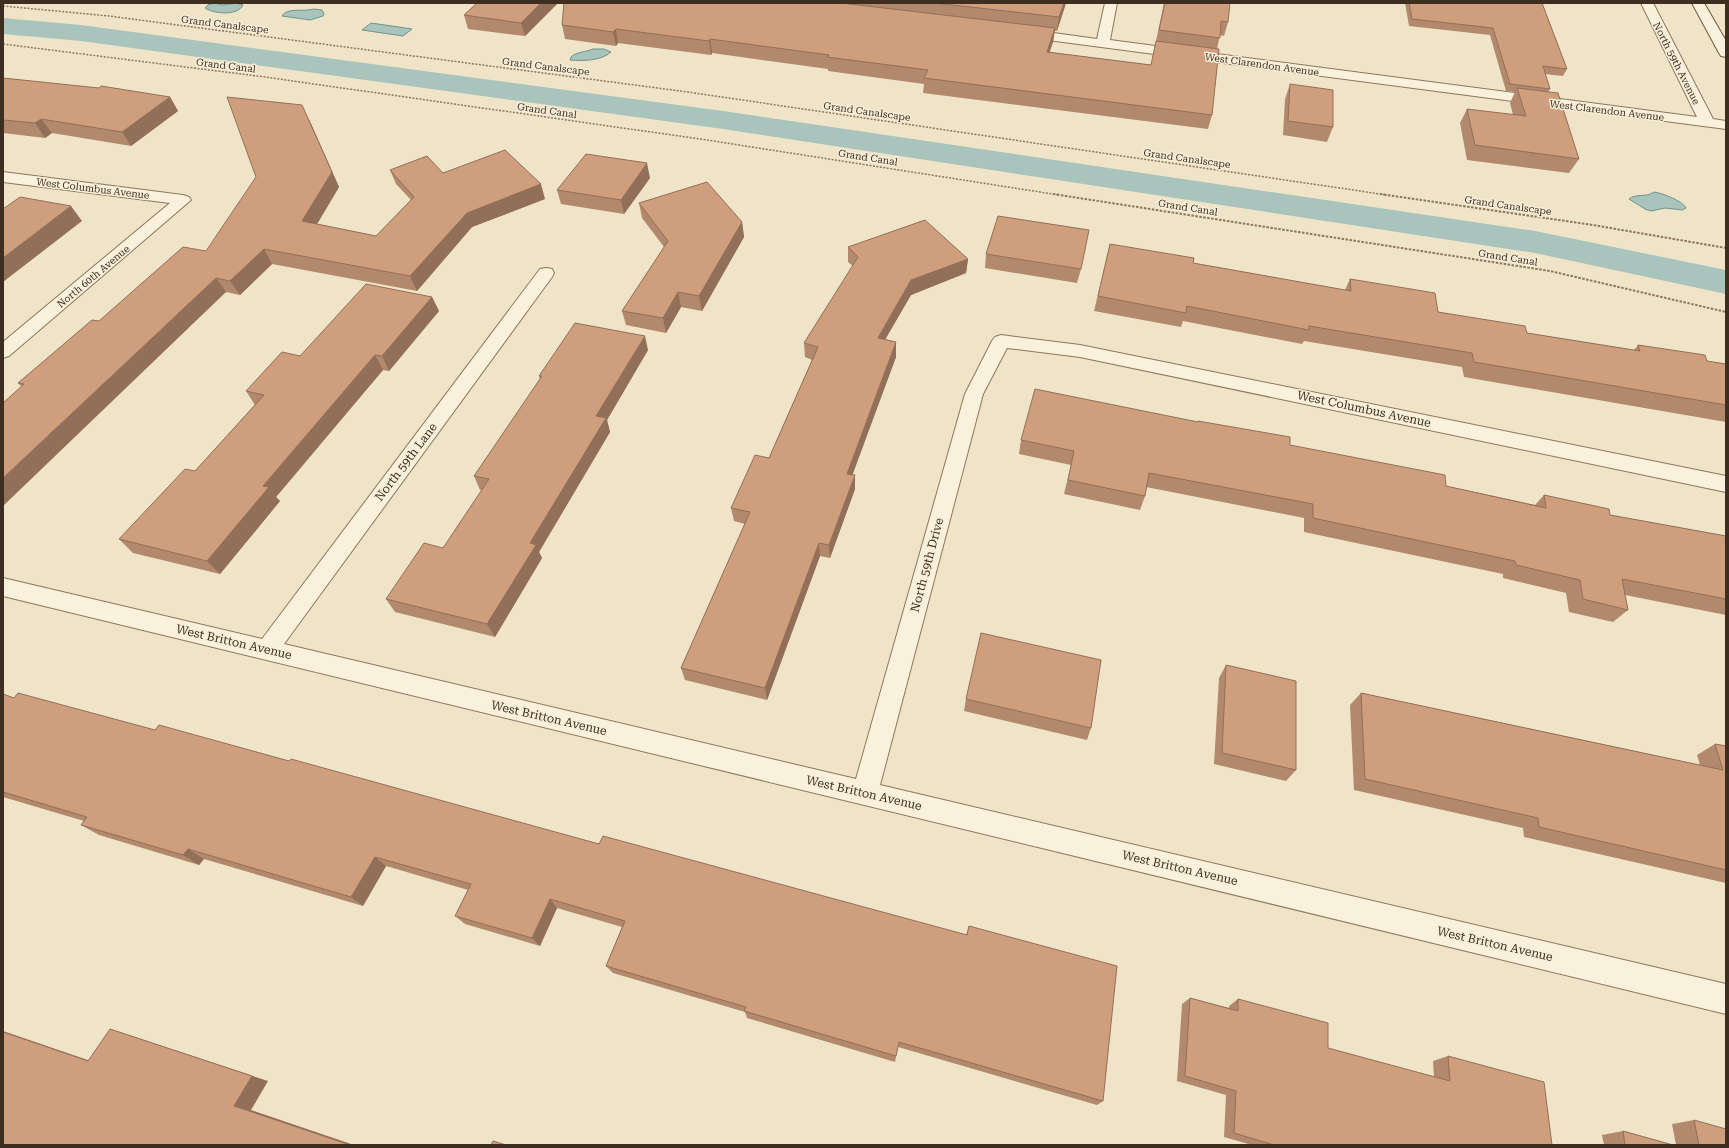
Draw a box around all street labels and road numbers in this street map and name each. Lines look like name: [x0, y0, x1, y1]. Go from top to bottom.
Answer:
street label: Grand Canalscape: [181, 14, 270, 35]
street label: North 59th Avenue: [1651, 20, 1702, 107]
street label: West Clarendon Avenue: [1204, 51, 1320, 78]
street label: Grand Canal: [195, 56, 256, 75]
street label: Grand Canalscape: [502, 56, 591, 77]
street label: West Clarendon Avenue: [1549, 98, 1665, 123]
street label: Grand Canalscape: [823, 100, 912, 123]
street label: Grand Canal: [516, 101, 578, 120]
street label: Grand Canal: [837, 147, 899, 168]
street label: Grand Canalscape: [1143, 147, 1232, 170]
street label: West Columbus Avenue: [36, 176, 151, 201]
street label: Grand Canalscape: [1464, 194, 1553, 217]
street label: Grand Canal: [1157, 197, 1219, 218]
street label: North 60th Avenue: [55, 243, 132, 310]
street label: Grand Canal: [1477, 247, 1539, 268]
street label: West Columbus Avenue: [1296, 388, 1433, 430]
street label: North 59th Lane: [372, 420, 440, 504]
street label: North 59th Drive: [908, 516, 946, 614]
street label: West Britton Avenue: [175, 622, 294, 662]
street label: West Britton Avenue: [490, 698, 609, 738]
street label: West Britton Avenue: [805, 773, 924, 813]
street label: West Britton Avenue: [1121, 848, 1240, 888]
street label: West Britton Avenue: [1436, 924, 1555, 964]

